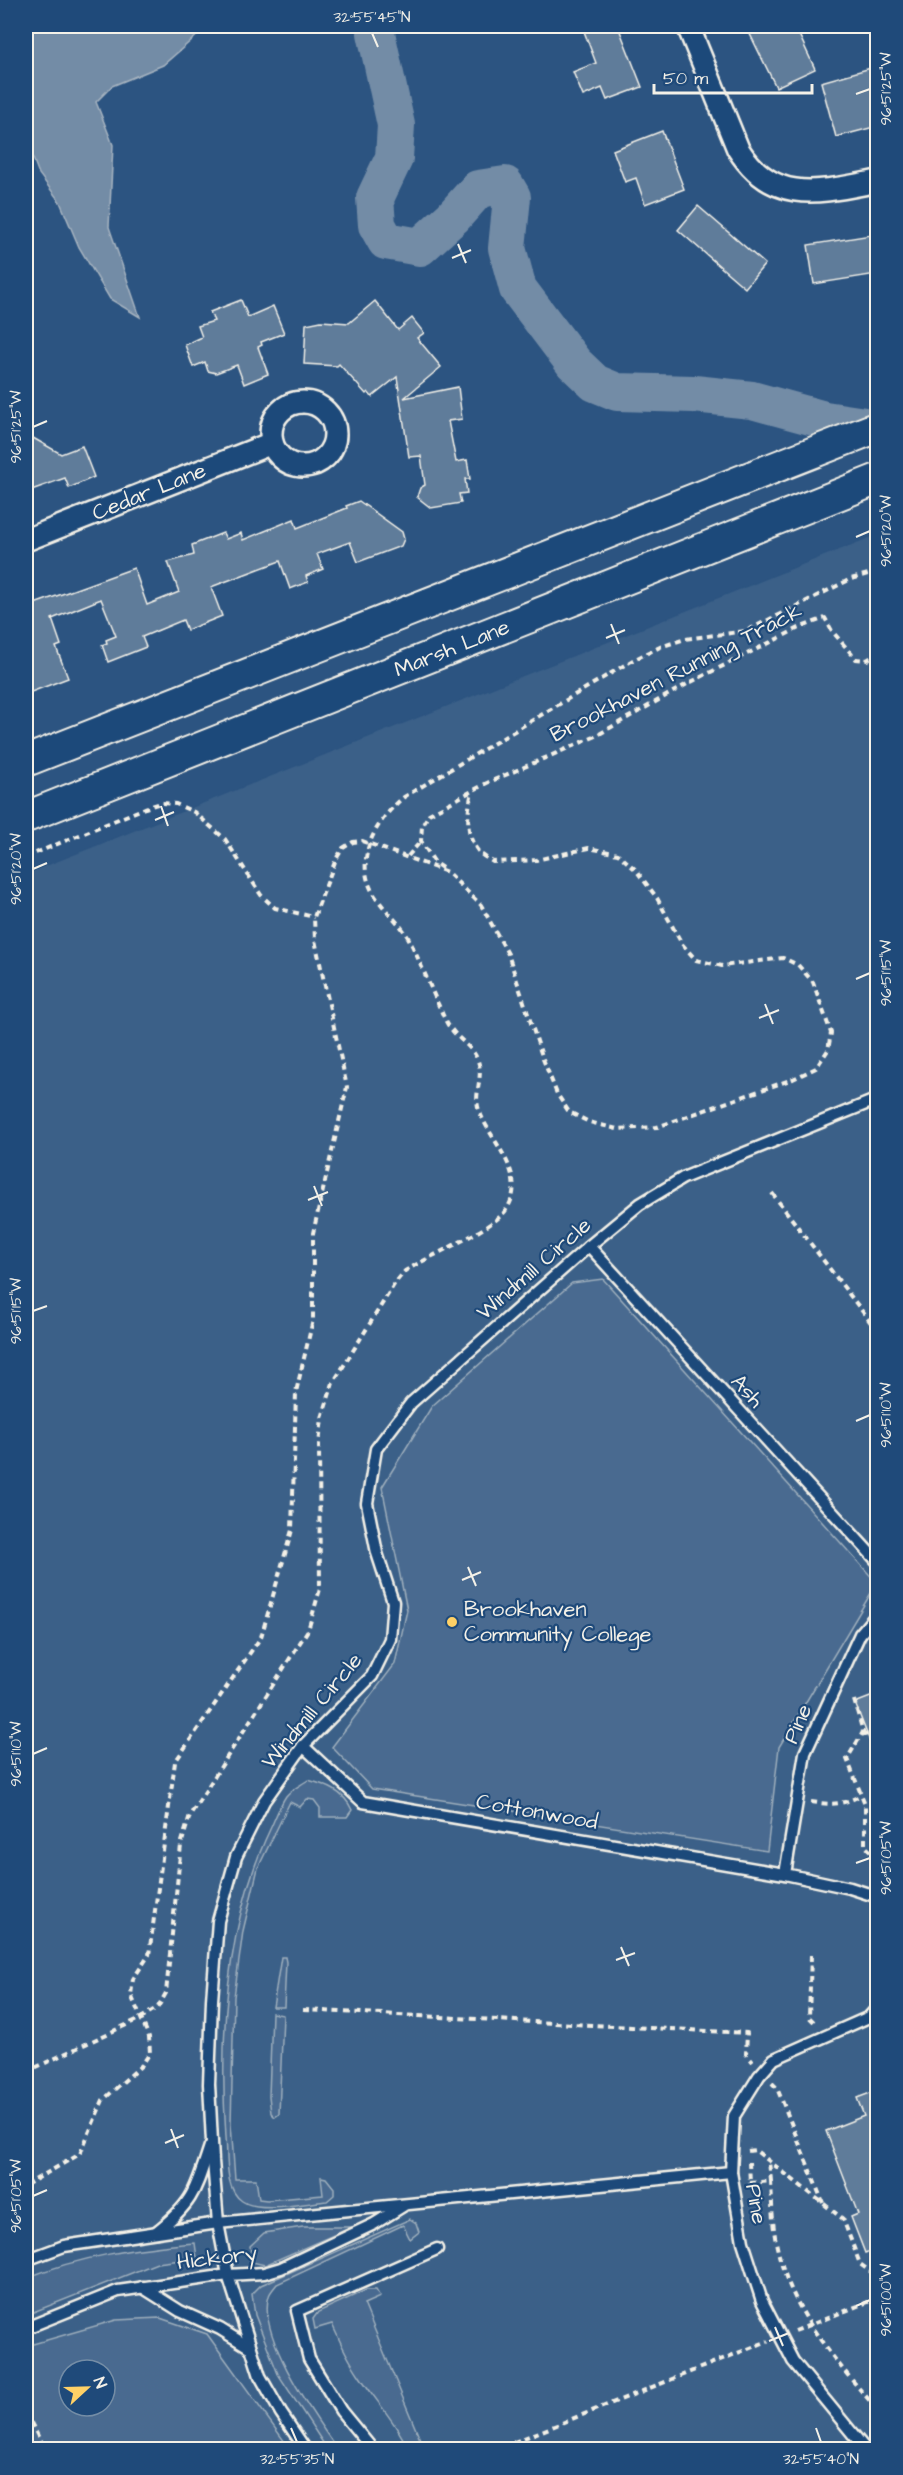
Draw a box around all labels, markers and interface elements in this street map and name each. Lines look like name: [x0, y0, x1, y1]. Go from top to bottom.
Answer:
text: 32°55'45"N: [334, 7, 410, 28]
text: 96°51'25"W: [876, 52, 897, 126]
scale bar: [654, 57, 812, 95]
text: 50 m: [663, 66, 708, 91]
text: 96°51'25"W: [6, 390, 27, 464]
street label: Cedar Lane: [87, 455, 211, 529]
text: 96°51'20"W: [876, 495, 897, 567]
street label: Brookhaven Running Track: [545, 596, 808, 751]
street label: Marsh Lane: [389, 611, 514, 685]
text: 96°51'20"W: [6, 833, 27, 905]
text: 96°51'15"W: [876, 940, 897, 1006]
street label: Windmill Circle: [470, 1210, 598, 1328]
text: 96°51'15"W: [6, 1278, 27, 1344]
street label: Ash: [723, 1367, 771, 1415]
text: 96°51'10"W: [876, 1382, 897, 1448]
place label: Brookhaven Community College: [464, 1594, 652, 1651]
marker: Brookhaven Community College: [445, 1615, 459, 1629]
street label: Windmill Circle: [254, 1646, 370, 1776]
street label: Pine: [776, 1699, 820, 1749]
text: 96°51'10"W: [6, 1721, 27, 1787]
street label: Cottonwood: [474, 1786, 600, 1838]
text: 96°51'05"W: [876, 1821, 897, 1895]
text: 96°51'05"W: [6, 2159, 27, 2233]
street label: Pine: [737, 2181, 775, 2227]
street label: Hickory: [175, 2238, 259, 2279]
text: 96°51'00"W: [876, 2264, 897, 2336]
north arrow: [57, 2358, 117, 2418]
text: N: [88, 2374, 112, 2392]
text: 32°55'35"N: [260, 2449, 334, 2470]
text: 32°55'40"N: [783, 2449, 859, 2470]

